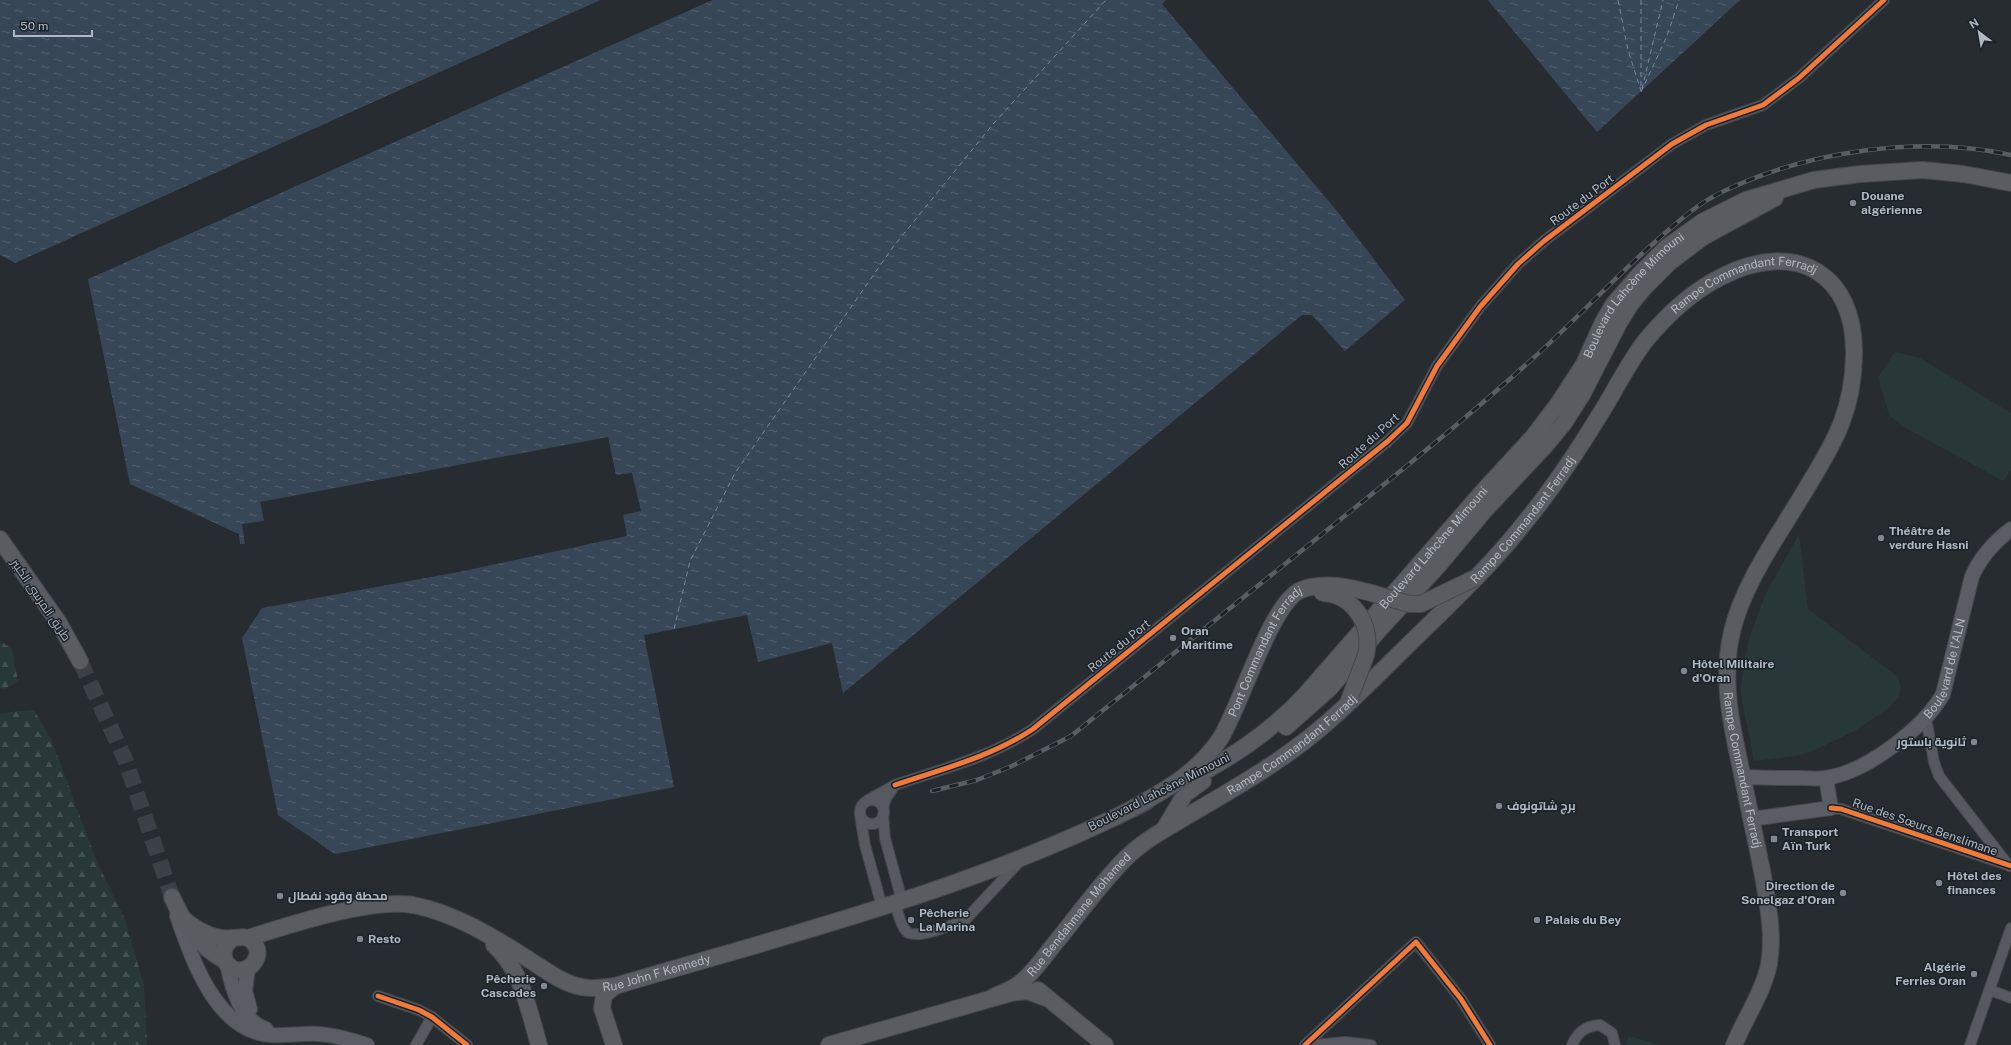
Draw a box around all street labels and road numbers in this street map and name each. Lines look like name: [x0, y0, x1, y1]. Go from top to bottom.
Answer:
street label: Route du Port: [1547, 171, 1617, 229]
street label: Boulevard Lahcène Mimouni: [1581, 230, 1687, 360]
street label: Rampe Commandant Ferradj: [1668, 254, 1820, 317]
street label: Route du Port: [1336, 410, 1402, 472]
street label: Rampe Commandant Ferradj: [1468, 454, 1578, 586]
street label: Boulevard Lahcène Mimouni: [1377, 484, 1491, 612]
street label: طريق المرسى الكبير: [8, 555, 74, 644]
street label: Pont Commandant Ferradj: [1225, 583, 1304, 719]
street label: Route du Port: [1085, 616, 1153, 675]
street label: Boulevard de l'ALN: [1921, 617, 1968, 721]
street label: Rampe Commandant Ferradj: [1721, 691, 1764, 850]
street label: Rampe Commandant Ferradj: [1224, 692, 1360, 798]
street label: Boulevard Lahcène Mimouni: [1086, 750, 1232, 834]
street label: Rue des Sœurs Benslimane: [1851, 796, 2000, 859]
street label: Rue Bendahmane Mohamed: [1024, 850, 1134, 980]
street label: Rue John F Kennedy: [602, 951, 713, 995]

